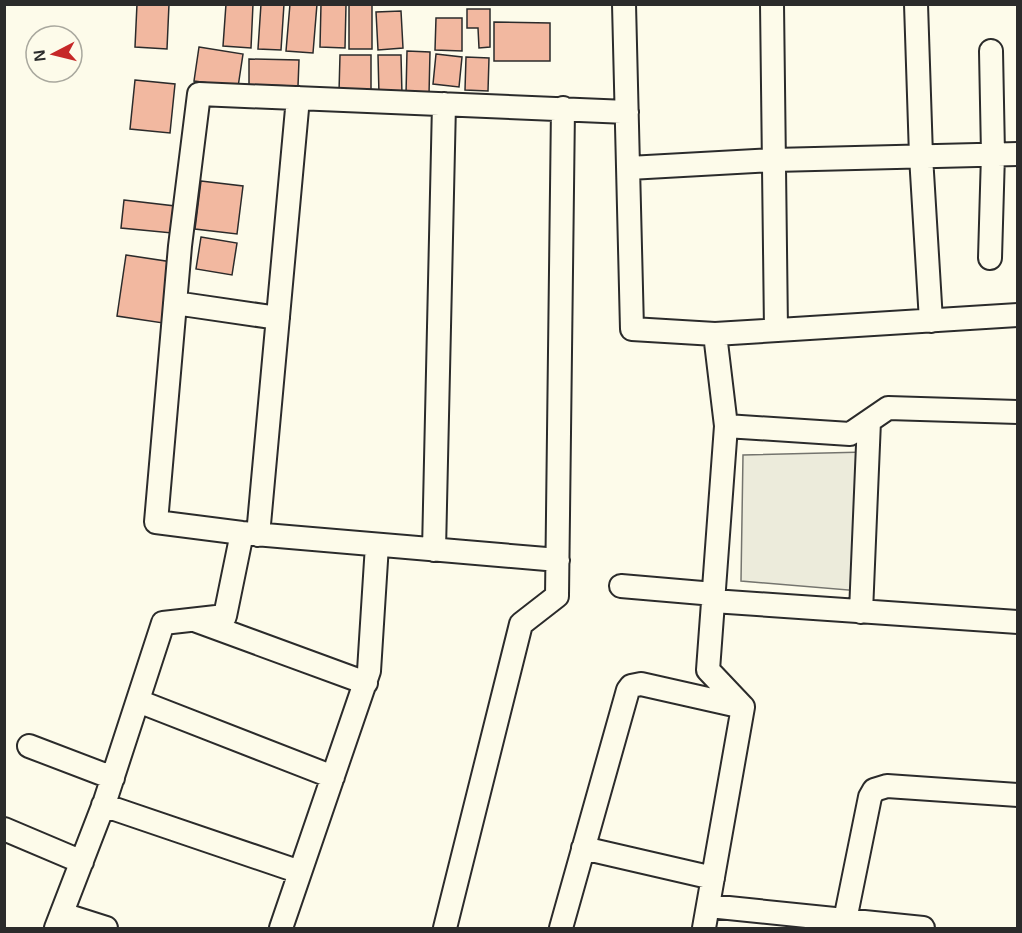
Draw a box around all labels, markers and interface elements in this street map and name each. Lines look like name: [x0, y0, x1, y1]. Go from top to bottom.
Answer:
north arrow: [24, 24, 84, 84]
text: N: [30, 49, 49, 63]

